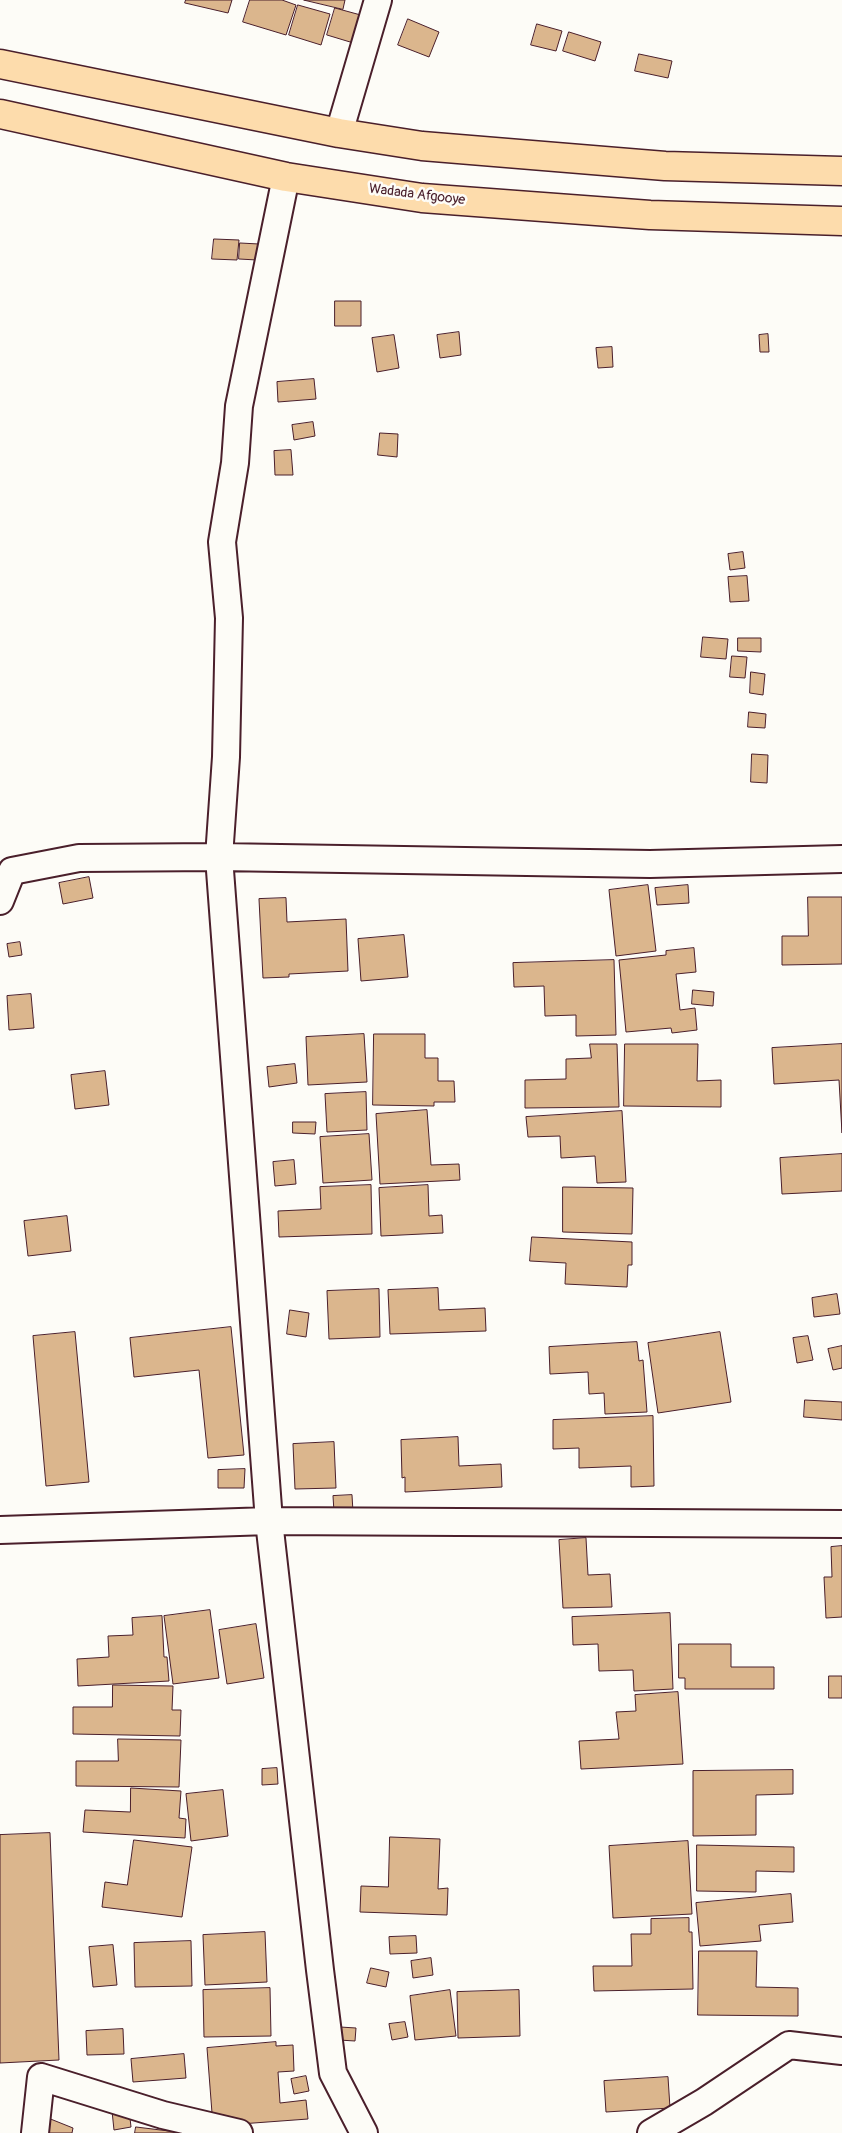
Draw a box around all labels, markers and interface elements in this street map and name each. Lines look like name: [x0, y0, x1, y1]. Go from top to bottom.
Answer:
street label: Wadada Afgooye: [368, 181, 466, 209]

